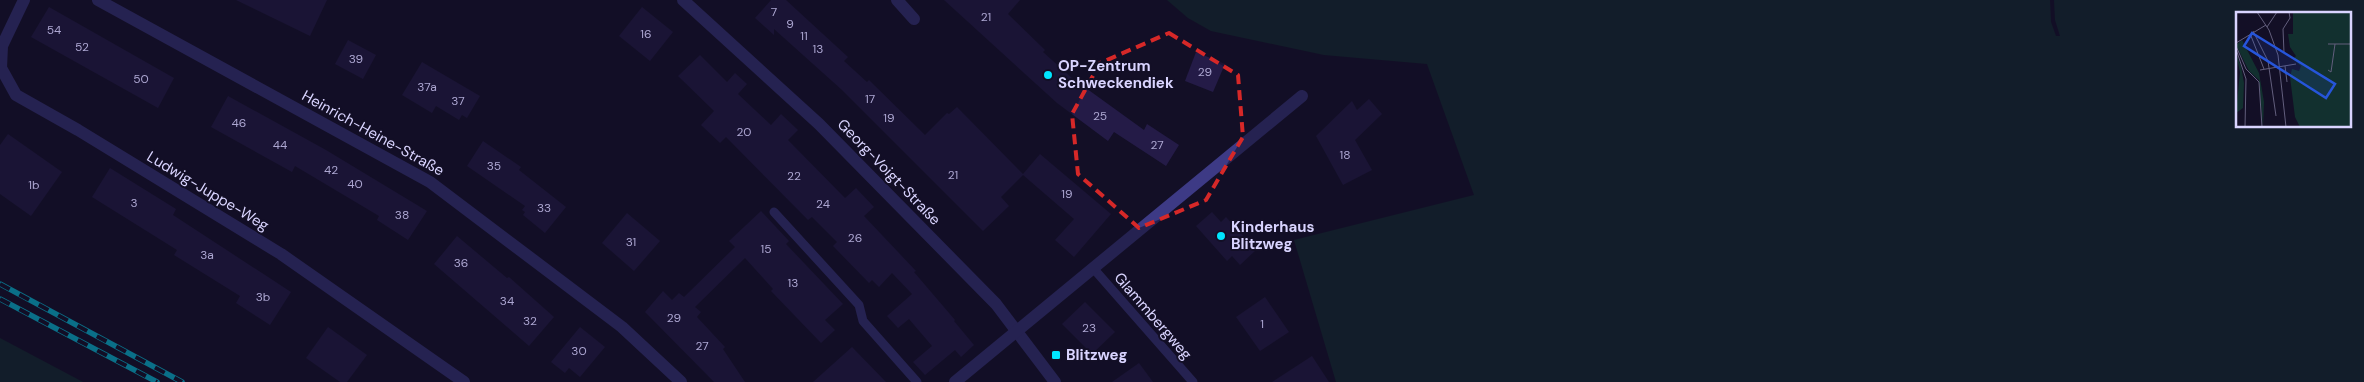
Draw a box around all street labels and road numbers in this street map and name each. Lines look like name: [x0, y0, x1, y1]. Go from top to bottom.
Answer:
street label: Heinrich-Heine-Straße: [298, 86, 448, 180]
street label: Georg-Voigt-Straße: [833, 115, 945, 229]
street label: Ludwig-Juppe-Weg: [143, 147, 273, 235]
street label: Glammbergweg: [1110, 268, 1196, 364]

